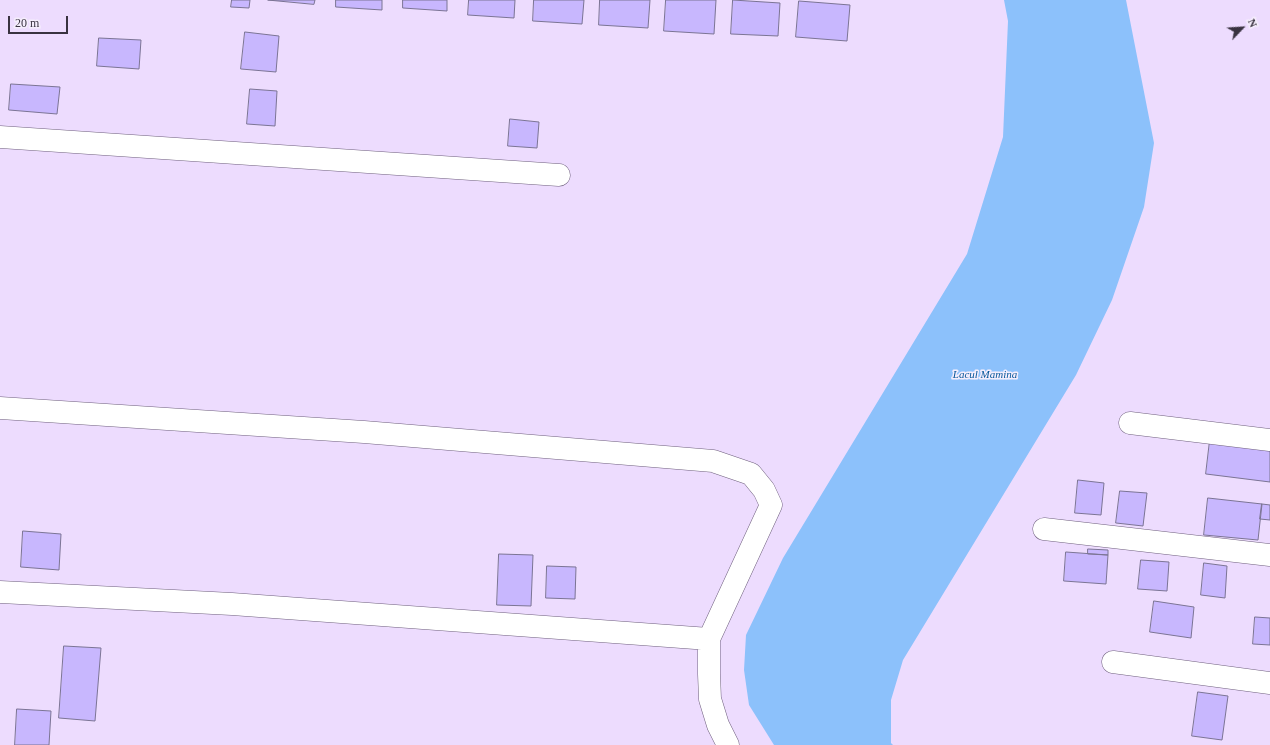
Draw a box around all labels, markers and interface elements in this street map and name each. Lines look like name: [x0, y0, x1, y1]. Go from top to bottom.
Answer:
scale bar: [10, 8, 70, 34]
north arrow: [1222, 8, 1262, 48]
text: 20 m: [15, 16, 39, 30]
text: N: [1246, 17, 1260, 29]
water label: Lacul Mamina: [953, 368, 1017, 382]

